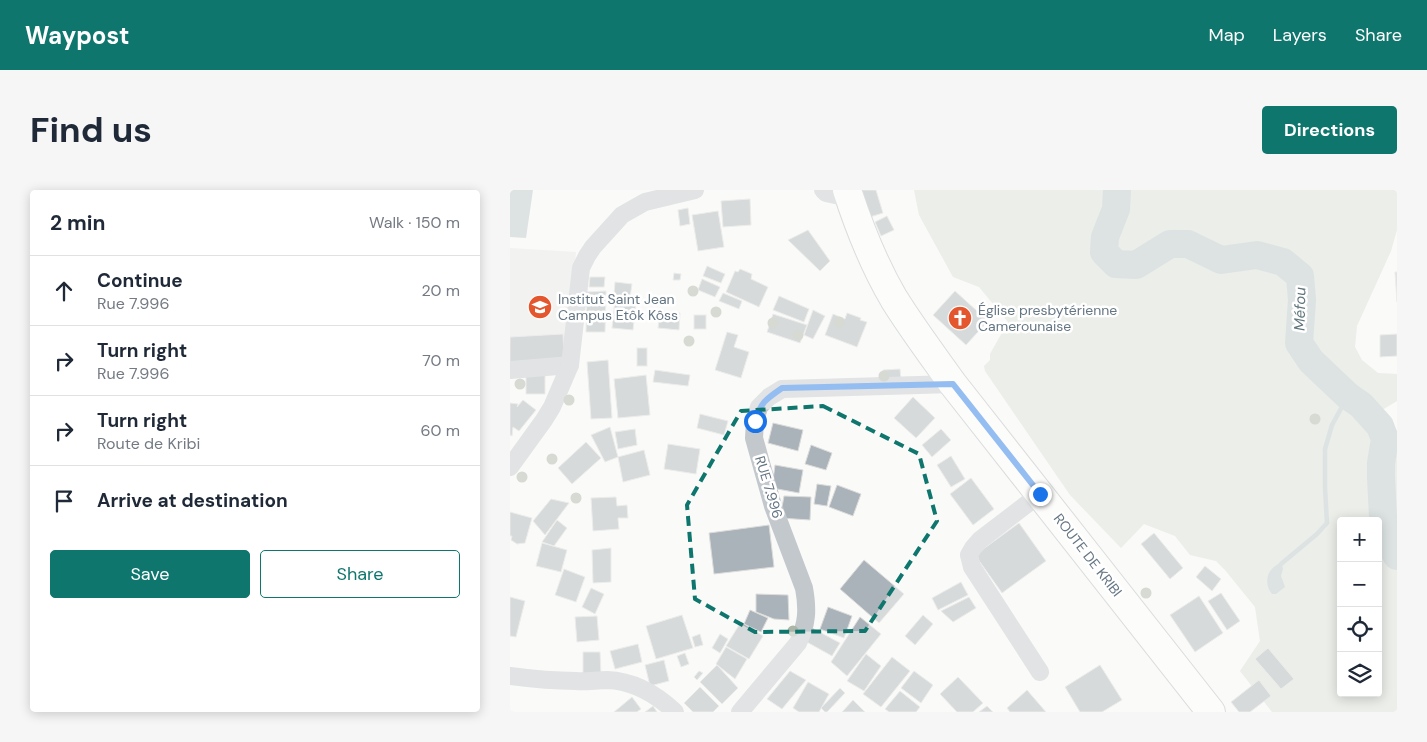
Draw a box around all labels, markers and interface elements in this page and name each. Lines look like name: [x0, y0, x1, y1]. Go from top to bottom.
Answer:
text: Waypost: [25, 20, 129, 51]
text: Map: [1209, 23, 1245, 47]
text: Layers: [1273, 23, 1327, 47]
text: Share: [1355, 23, 1402, 47]
button: Directions: [1262, 106, 1397, 154]
text: Find us: [30, 107, 152, 153]
text: 2 min: [50, 209, 106, 237]
text: Walk · 150 m: [369, 212, 460, 233]
text: Continue: [97, 268, 183, 293]
icon: ahead: [50, 277, 78, 305]
text: 20 m: [421, 280, 460, 301]
water label: Méfou: [1290, 287, 1310, 331]
place label: Institut Saint Jean Campus Etôk Kôss: [558, 290, 678, 324]
text: Rue 7.996: [97, 293, 169, 314]
school or university icon: Institut Saint Jean Campus Etôk Kôss: [527, 294, 553, 320]
place label: Église presbytérienne Camerounaise: [978, 301, 1117, 335]
church icon: Église presbytérienne Camerounaise: [947, 305, 973, 331]
text: Turn right: [97, 338, 187, 363]
icon: right: [50, 347, 78, 375]
text: 70 m: [422, 350, 460, 371]
text: Rue 7.996: [97, 363, 169, 384]
text: Turn right: [97, 408, 187, 433]
route start: [744, 410, 767, 433]
icon: right: [50, 417, 78, 445]
text: 60 m: [420, 420, 460, 441]
text: Route de Kribi: [97, 433, 200, 454]
street label: RUE 7.996: [751, 454, 787, 520]
route end: [1029, 483, 1052, 506]
icon: arrive: [50, 487, 78, 515]
text: Arrive at destination: [97, 488, 288, 513]
street label: ROUTE DE KRIBI: [1050, 510, 1126, 600]
map controls: [1337, 517, 1382, 697]
button: +: [1337, 517, 1382, 562]
button: Save: [50, 550, 250, 598]
button: Share: [260, 550, 460, 598]
button: −: [1337, 562, 1382, 607]
button: locate: [1337, 607, 1382, 652]
button: layers: [1337, 652, 1382, 697]

